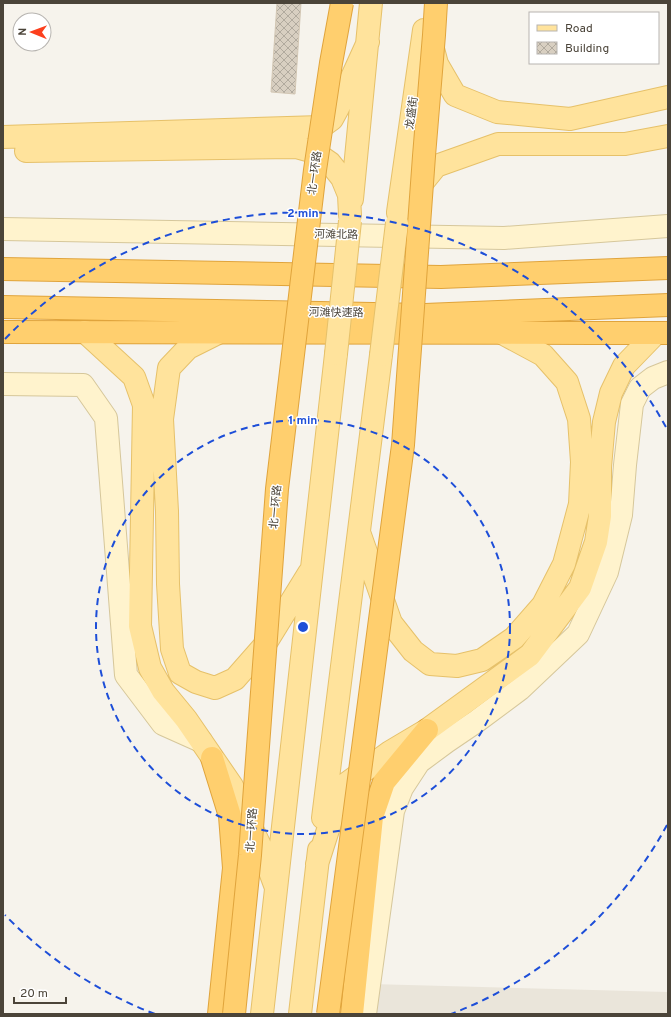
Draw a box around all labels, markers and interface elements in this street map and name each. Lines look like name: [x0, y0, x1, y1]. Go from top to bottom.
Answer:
north arrow: [12, 12, 52, 52]
legend: [529, 12, 659, 64]
text: Road: [565, 21, 593, 37]
text: N: [16, 28, 30, 36]
text: Building: [565, 41, 609, 57]
street label: 龙盛街: [403, 96, 421, 130]
street label: 北一环路: [305, 150, 325, 196]
text: 2 min: [287, 206, 319, 222]
street label: 河滩北路: [314, 228, 358, 242]
street label: 河滩快速路: [308, 306, 364, 320]
text: 1 min: [289, 413, 317, 429]
street label: 北一环路: [267, 484, 285, 530]
centre of rings: [296, 620, 310, 634]
street label: 北一环路: [243, 808, 261, 852]
scale bar: [14, 979, 66, 1005]
text: 20 m: [20, 986, 48, 1002]

